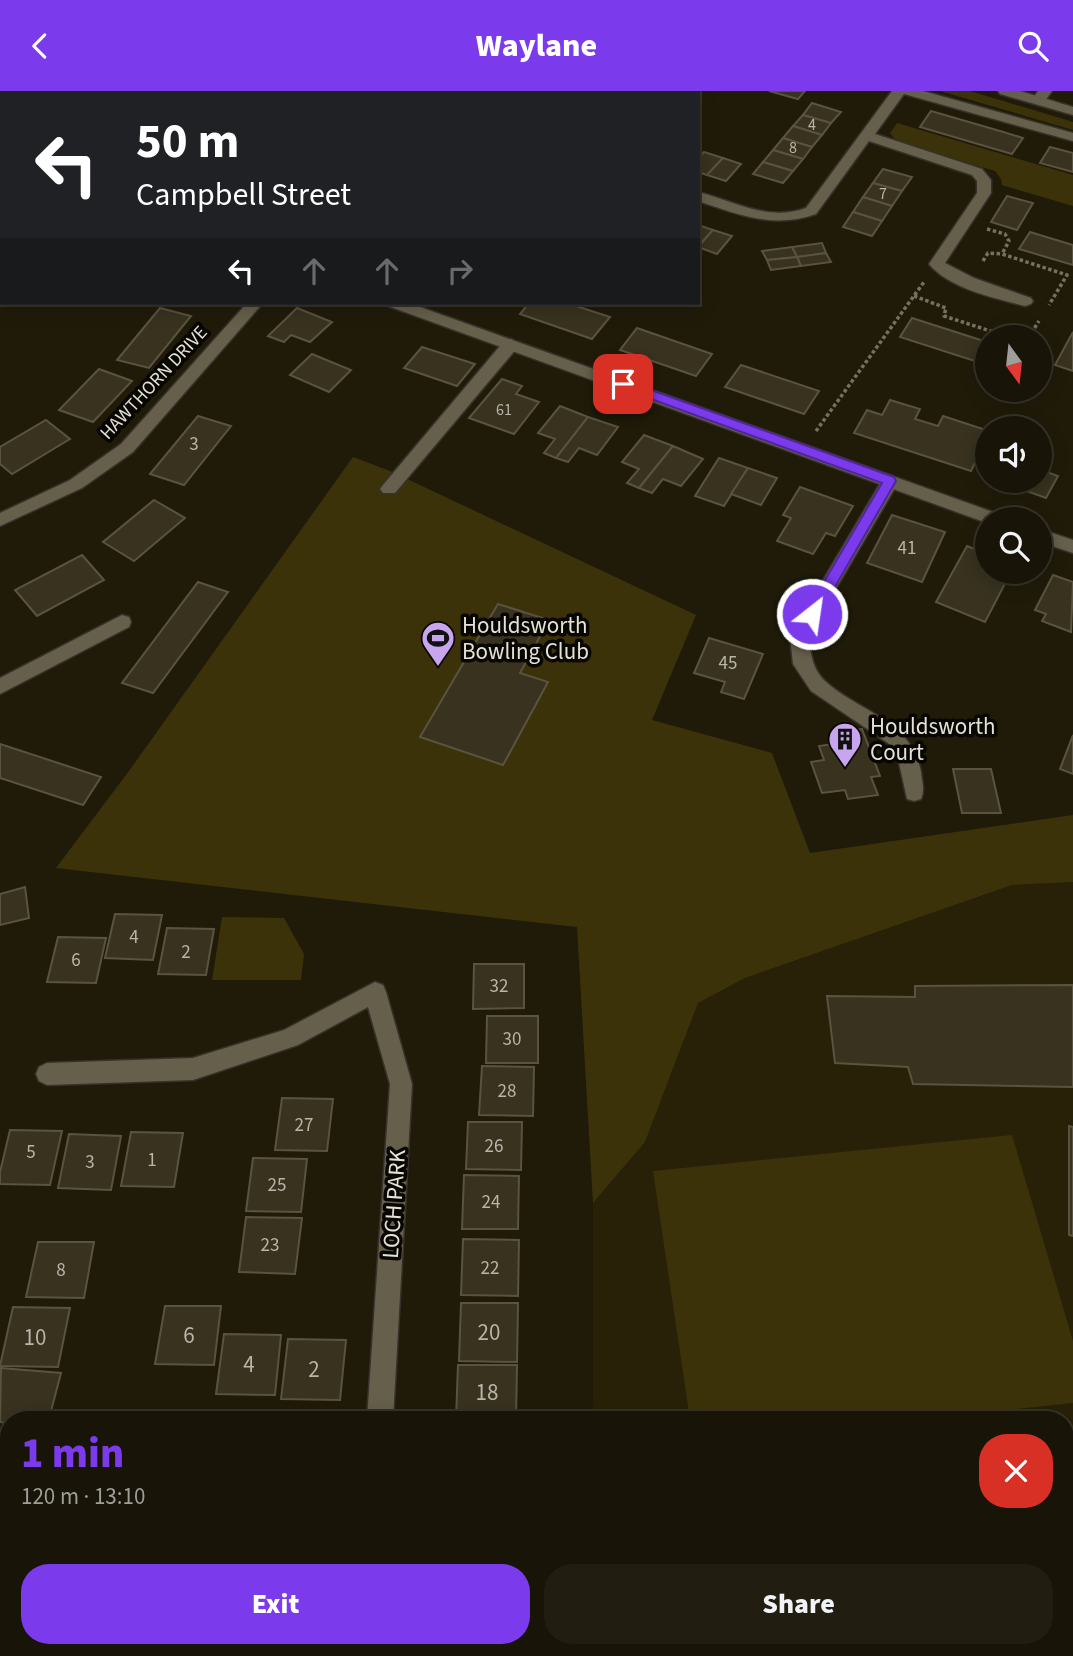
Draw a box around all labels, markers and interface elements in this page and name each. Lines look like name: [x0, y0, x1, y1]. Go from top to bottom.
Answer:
text: Waylane: [476, 23, 597, 69]
icon: back: [21, 27, 59, 65]
icon: search: [1014, 27, 1052, 65]
text: 50 m: [136, 107, 240, 177]
house number: 4: [808, 114, 816, 136]
icon: left: [21, 119, 112, 210]
house number: 8: [789, 137, 797, 159]
text: Campbell Street: [136, 172, 351, 218]
house number: 7: [879, 183, 887, 205]
icon: left: [222, 252, 260, 290]
icon: ahead: [295, 252, 333, 290]
icon: ahead: [368, 252, 406, 290]
icon: right: [441, 252, 479, 290]
street label: HAWTHORN DRIVE: [94, 320, 214, 446]
north arrow: [975, 325, 1052, 403]
map controls: [975, 325, 1052, 584]
pin: [593, 354, 653, 414]
icon: arrive: [604, 365, 642, 403]
house number: 61: [496, 399, 512, 421]
button: sound: [975, 416, 1052, 493]
house number: 3: [189, 431, 199, 458]
button: search: [975, 507, 1052, 584]
house number: 41: [898, 535, 916, 562]
position arrow: [775, 577, 849, 651]
place label: Houldsworth Bowling Club: [462, 609, 589, 668]
sports icon: Houldsworth Bowling Club: [419, 619, 457, 668]
house number: 45: [719, 650, 737, 677]
place label: Houldsworth Court: [870, 710, 995, 769]
building icon: Houldsworth Court: [826, 720, 864, 769]
house number: 4: [129, 924, 139, 951]
house number: 2: [181, 939, 191, 966]
house number: 6: [71, 947, 81, 974]
house number: 32: [490, 973, 508, 1000]
house number: 30: [503, 1026, 521, 1053]
house number: 28: [498, 1078, 516, 1105]
house number: 27: [295, 1112, 313, 1139]
house number: 26: [485, 1133, 503, 1160]
house number: 5: [26, 1139, 36, 1166]
house number: 1: [147, 1147, 157, 1174]
street label: LOCH PARK: [374, 1148, 414, 1260]
house number: 3: [85, 1149, 95, 1176]
house number: 25: [268, 1172, 286, 1199]
house number: 24: [482, 1189, 500, 1216]
house number: 23: [261, 1232, 279, 1259]
house number: 22: [481, 1255, 499, 1282]
house number: 8: [56, 1257, 66, 1284]
house number: 20: [478, 1316, 500, 1349]
house number: 6: [183, 1319, 195, 1352]
house number: 10: [24, 1321, 46, 1354]
house number: 4: [243, 1348, 255, 1381]
house number: 2: [308, 1353, 320, 1386]
house number: 18: [476, 1376, 498, 1409]
text: 1 min: [21, 1424, 124, 1484]
button: close: [979, 1434, 1053, 1508]
text: 120 m · 13:10: [21, 1480, 145, 1513]
button: Exit: [21, 1564, 530, 1644]
button: Share: [544, 1564, 1053, 1644]

